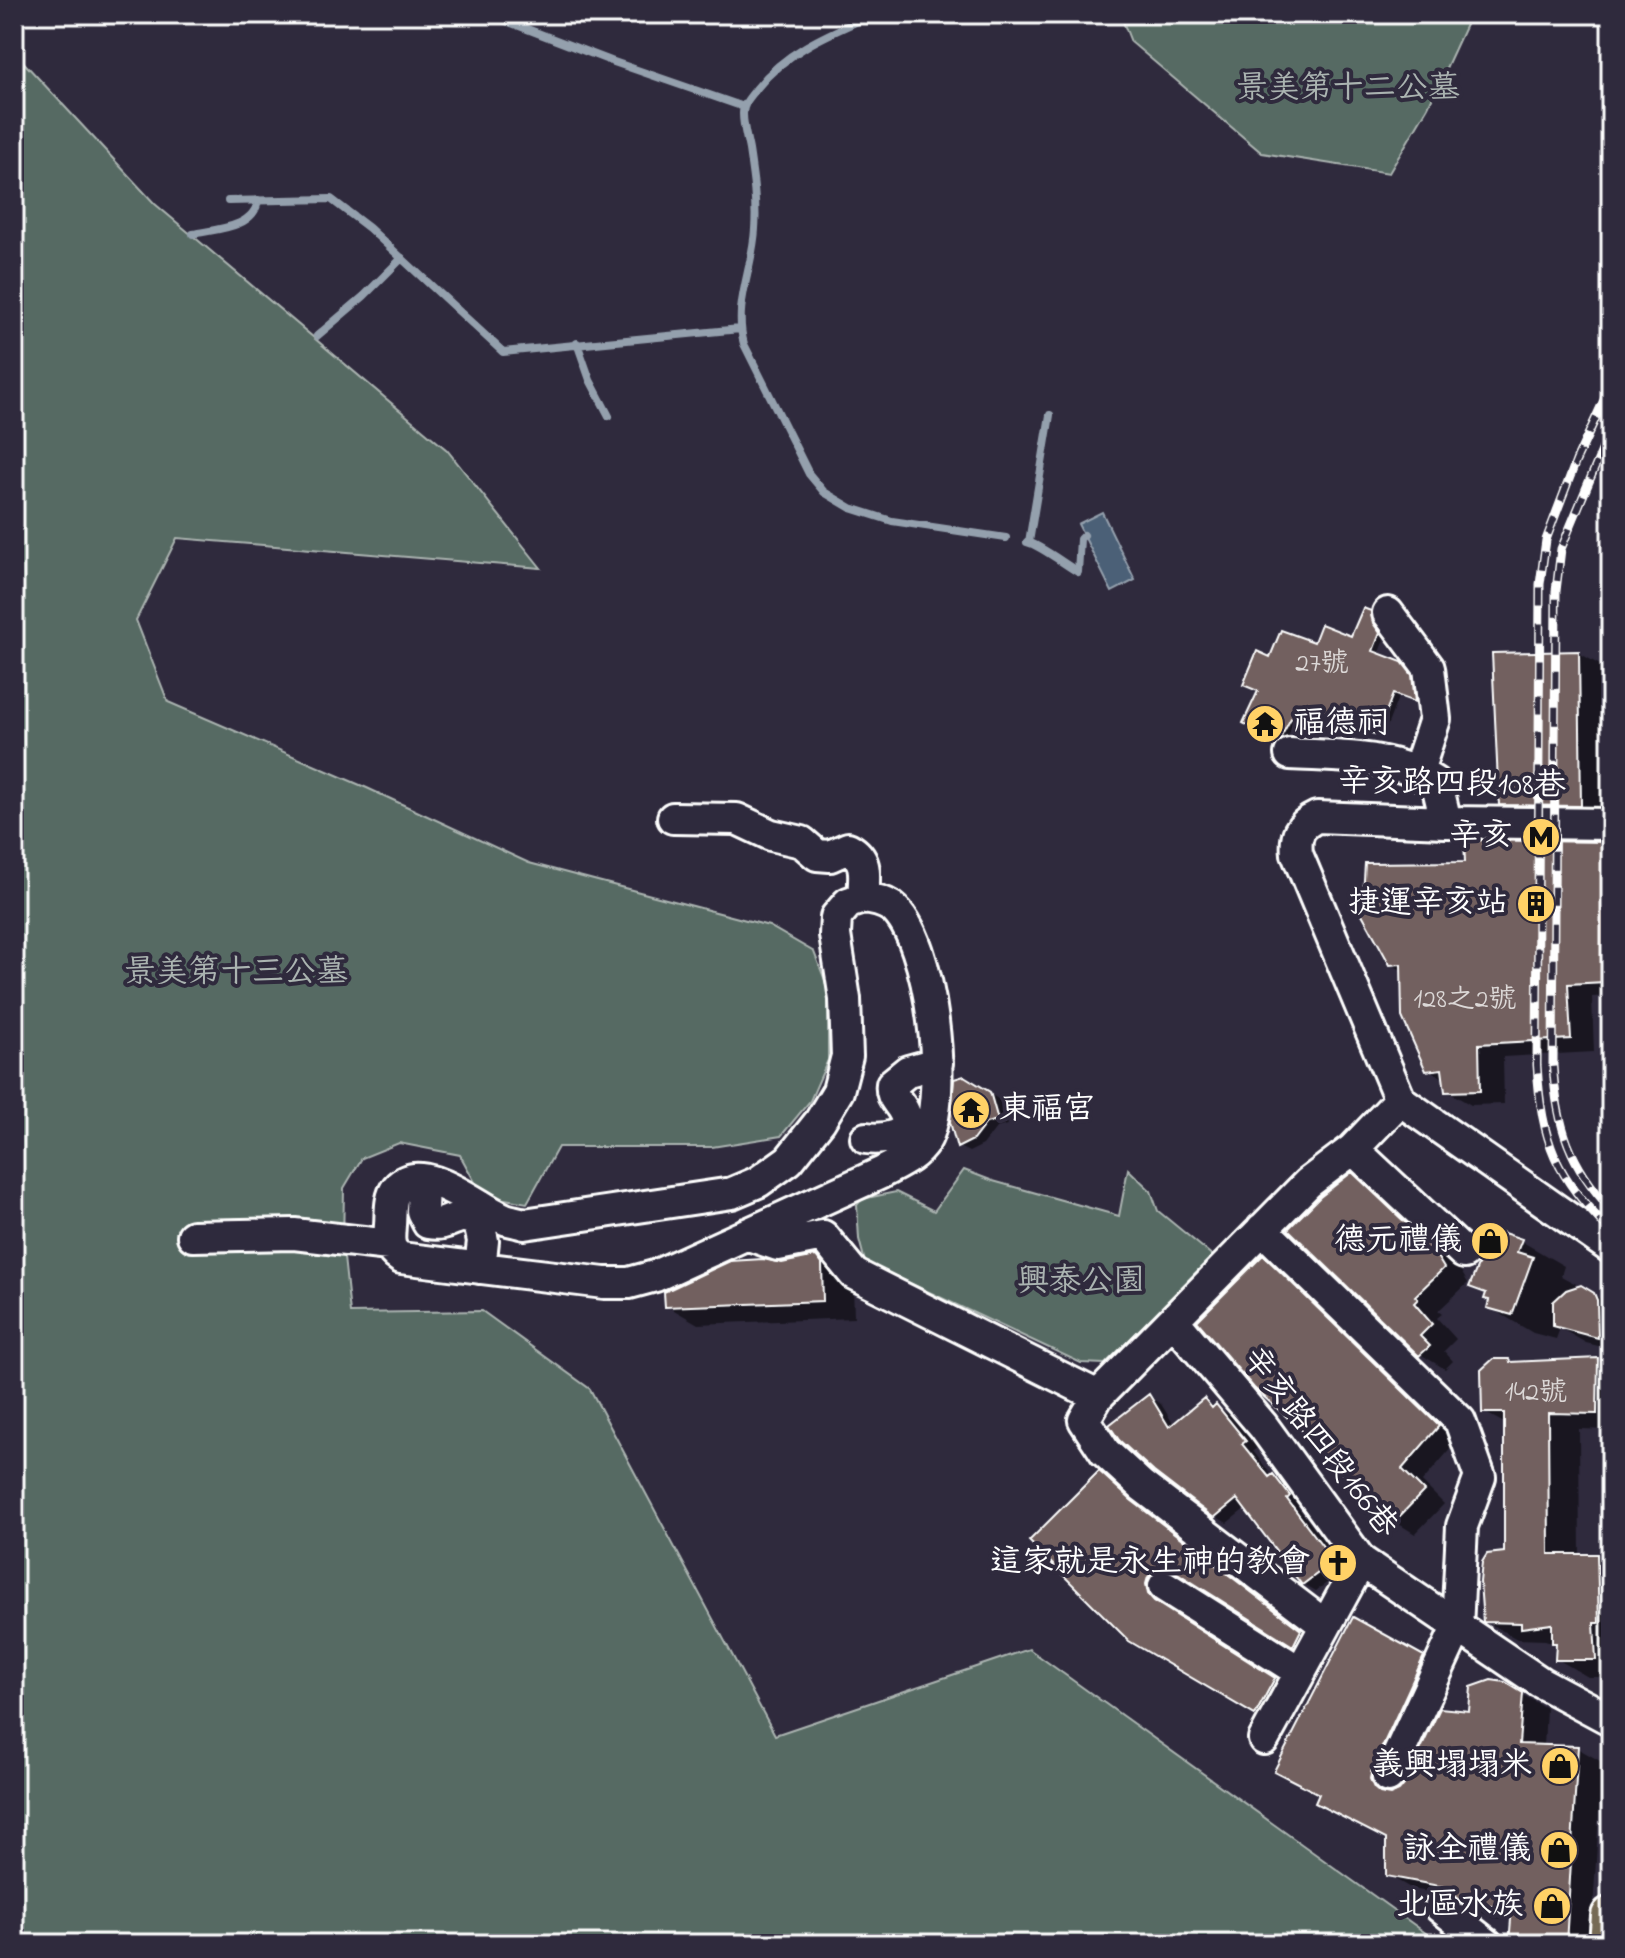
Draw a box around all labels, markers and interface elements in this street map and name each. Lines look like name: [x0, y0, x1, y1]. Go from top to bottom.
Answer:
park label: 景美第十二公墓: [1236, 66, 1460, 113]
house number: 27號: [1295, 644, 1349, 685]
place label: 福德祠: [1293, 701, 1389, 748]
temple icon: 福德祠: [1244, 703, 1286, 745]
street label: 辛亥路四段108巷: [1338, 760, 1566, 810]
place label: 辛亥: [1449, 814, 1513, 861]
metro station icon: 辛亥: [1520, 816, 1562, 858]
place label: 捷運辛亥站: [1348, 881, 1508, 928]
building icon: 捷運辛亥站: [1515, 883, 1557, 925]
park label: 景美第十三公墓: [124, 950, 348, 997]
house number: 128之2號: [1413, 980, 1517, 1021]
place label: 東福宮: [999, 1087, 1095, 1134]
temple icon: 東福宮: [950, 1089, 992, 1131]
place label: 德元禮儀: [1334, 1218, 1462, 1265]
shop icon: 德元禮儀: [1469, 1220, 1511, 1262]
park label: 興泰公園: [1017, 1259, 1145, 1306]
street label: 辛亥路四段166巷: [1230, 1338, 1408, 1548]
house number: 142號: [1505, 1373, 1567, 1414]
place label: 這家就是永生神的教會: [990, 1540, 1310, 1587]
church icon: 這家就是永生神的教會: [1317, 1542, 1359, 1584]
place label: 義興塌塌米: [1372, 1743, 1532, 1790]
shop icon: 義興塌塌米: [1539, 1745, 1581, 1787]
place label: 詠全禮儀: [1403, 1827, 1531, 1874]
shop icon: 詠全禮儀: [1538, 1829, 1580, 1871]
place label: 北區水族: [1396, 1883, 1524, 1930]
shop icon: 北區水族: [1531, 1885, 1573, 1927]

